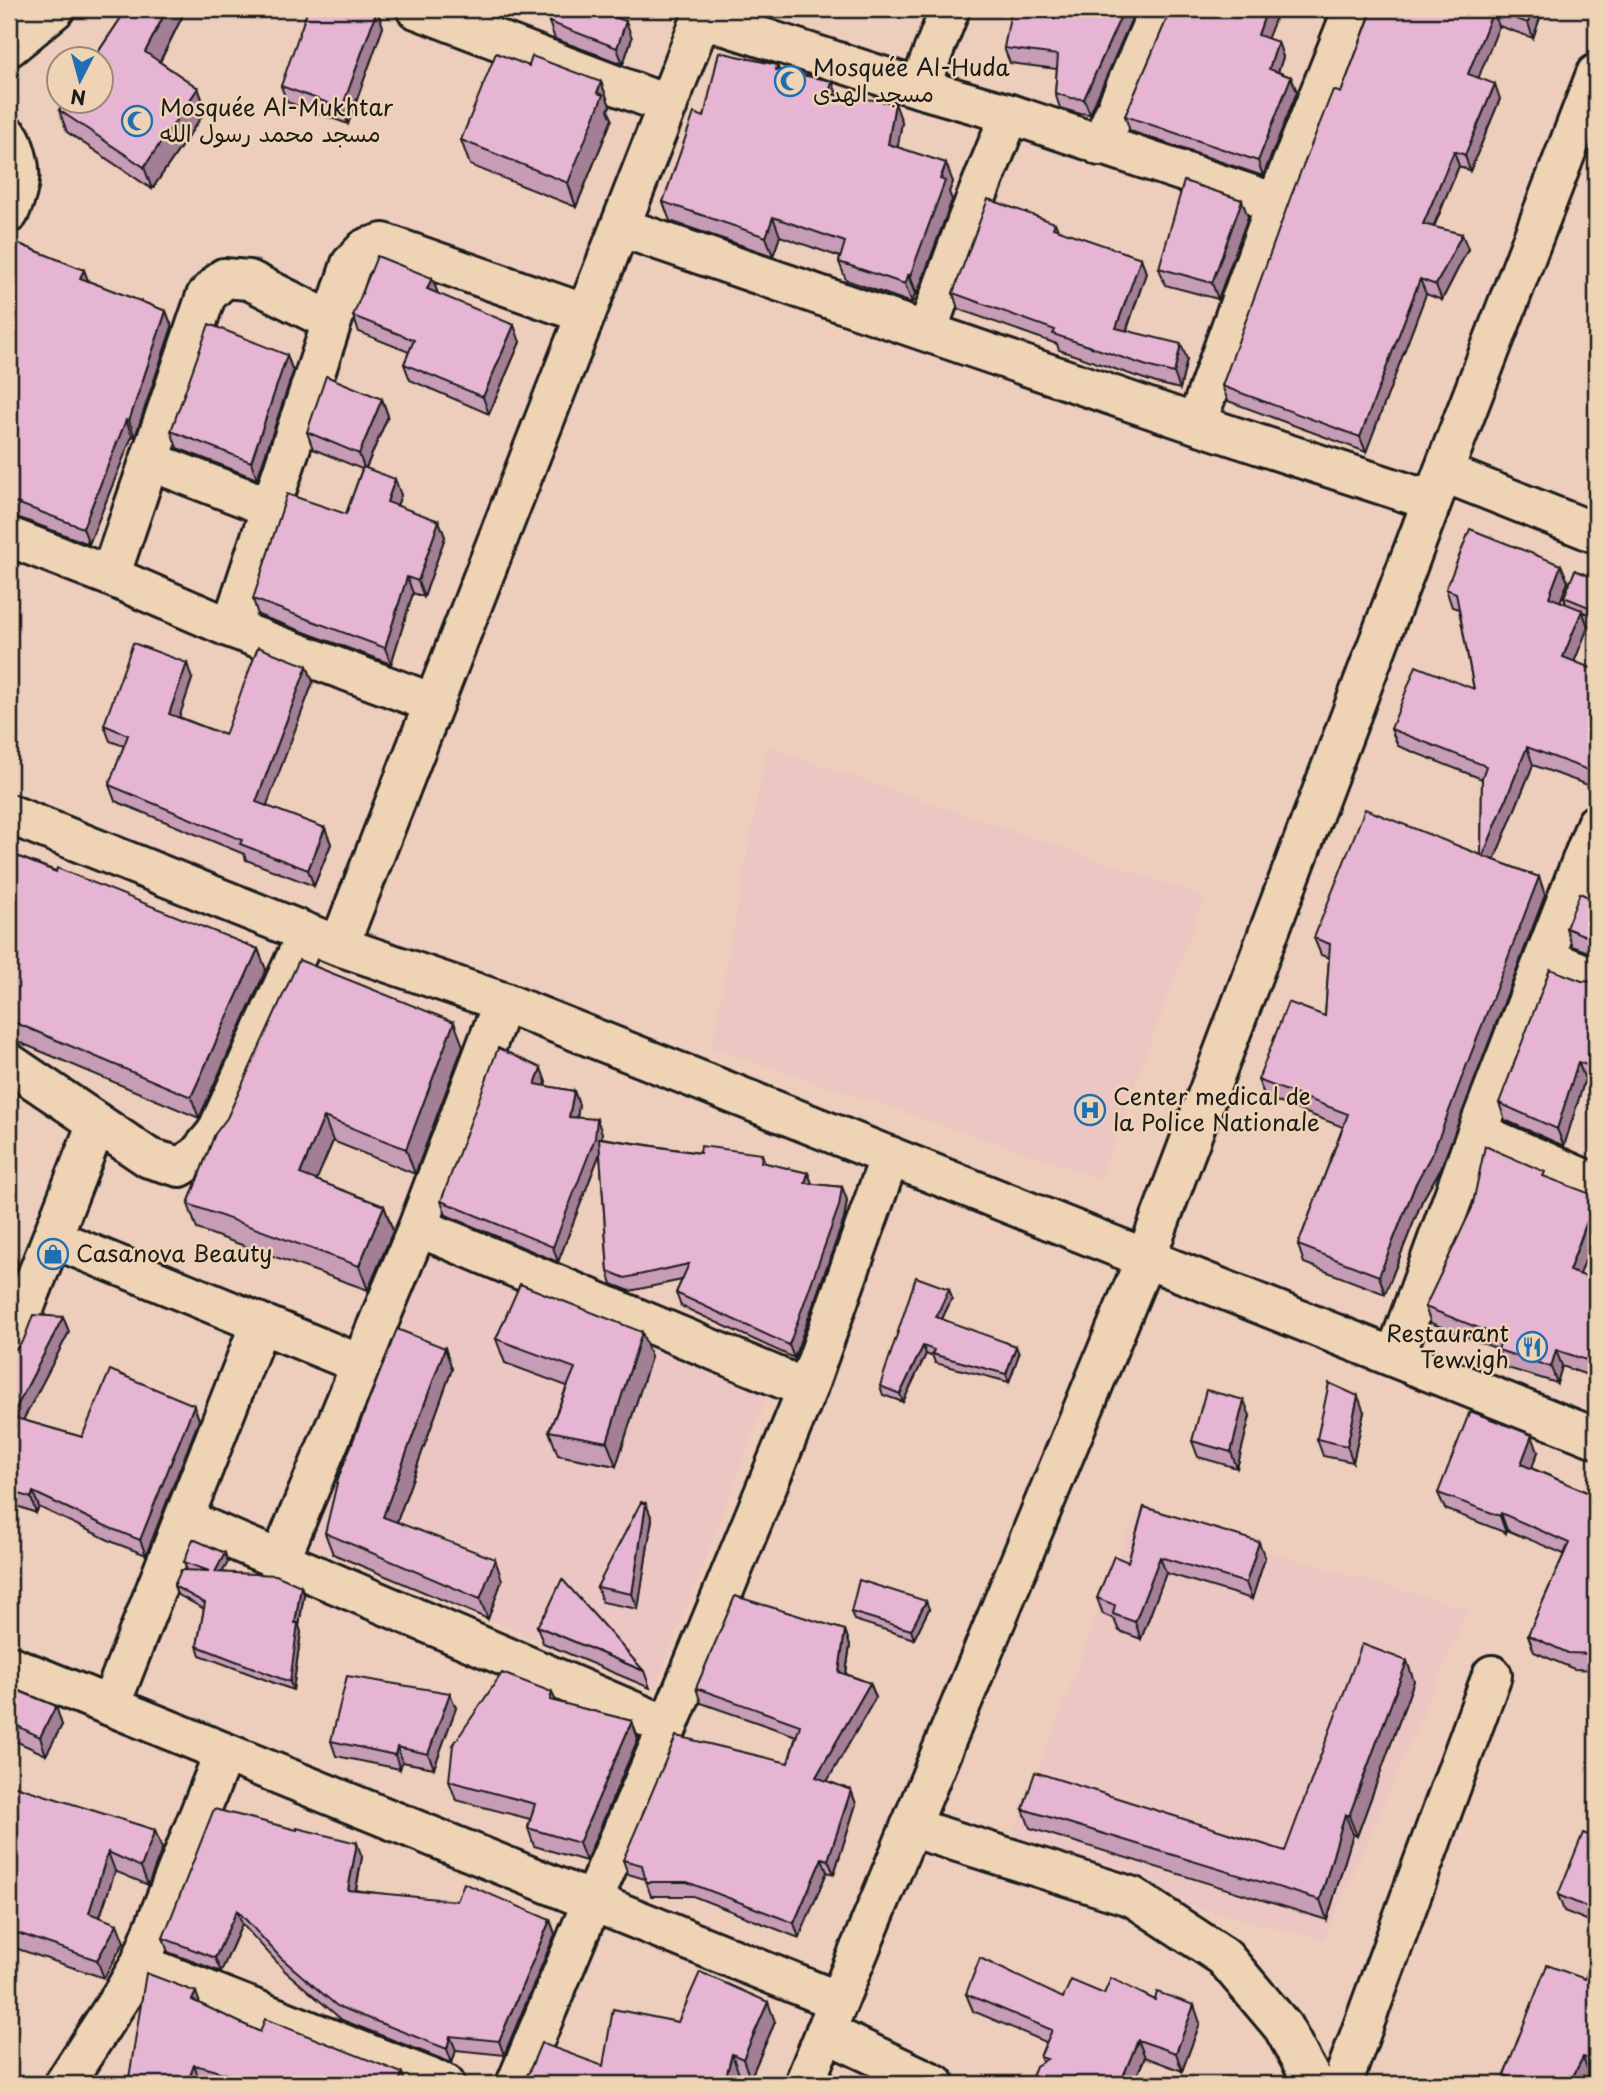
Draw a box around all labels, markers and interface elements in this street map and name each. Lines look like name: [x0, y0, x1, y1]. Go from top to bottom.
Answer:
north arrow: [46, 46, 116, 116]
place label: Mosquée Al-Huda مسجد الهدى: [813, 49, 1010, 110]
mosque icon: Mosquée Al-Huda مسجد الهدى: [773, 64, 807, 98]
text: N: [69, 83, 87, 113]
place label: Mosquée Al-Mukhtar مسجد محمد رسول الله: [160, 89, 394, 150]
mosque icon: Mosquée Al-Mukhtar مسجد محمد رسول الله: [120, 104, 154, 138]
place label: Center medical de la Police Nationale: [1113, 1078, 1320, 1139]
hospital icon: Center medical de la Police Nationale: [1073, 1093, 1107, 1127]
place label: Casanova Beauty: [76, 1235, 273, 1270]
shop icon: Casanova Beauty: [36, 1237, 70, 1271]
place label: Restaurant Tewvigh: [1386, 1315, 1509, 1376]
restaurant icon: Restaurant Tewvigh: [1515, 1330, 1549, 1364]

